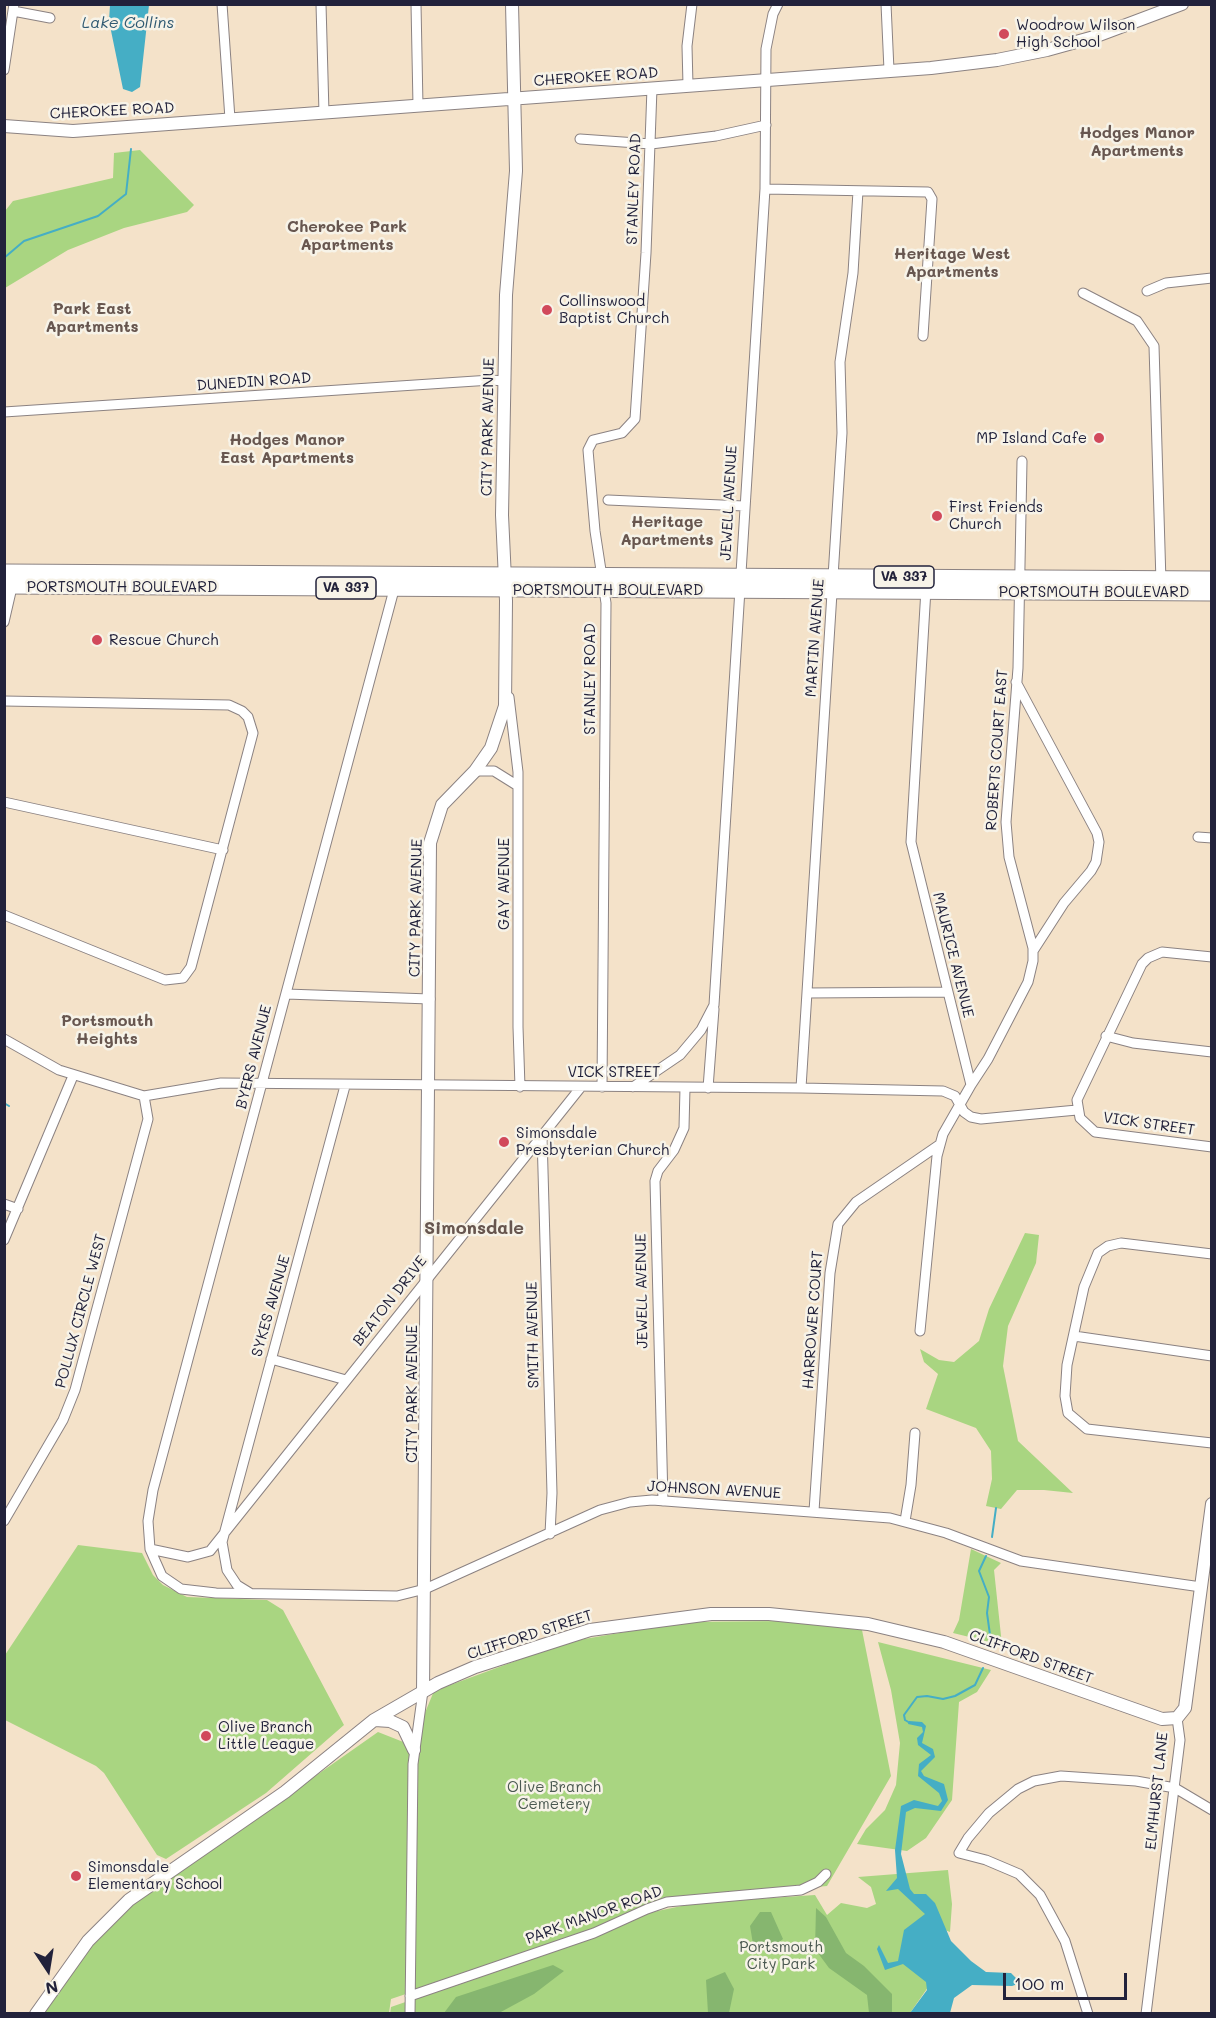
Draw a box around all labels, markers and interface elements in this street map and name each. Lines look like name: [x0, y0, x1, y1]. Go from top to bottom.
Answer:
water label: Lake Collins: [82, 13, 174, 33]
place label: Woodrow Wilson High School: [1016, 16, 1135, 51]
marker: Woodrow Wilson High School: [997, 27, 1011, 41]
street label: CHEROKEE ROAD: [533, 64, 659, 90]
street label: CHEROKEE ROAD: [49, 99, 175, 123]
district label: Hodges Manor Apartments: [1079, 123, 1195, 161]
street label: STANLEY ROAD: [623, 133, 645, 245]
district label: Cherokee Park Apartments: [287, 217, 407, 255]
district label: Heritage West Apartments: [894, 244, 1010, 282]
place label: Collinswood Baptist Church: [559, 292, 669, 327]
district label: Park East Apartments: [45, 299, 139, 337]
marker: Collinswood Baptist Church: [540, 303, 554, 317]
street label: CITY PARK AVENUE: [478, 358, 498, 496]
street label: DUNEDIN ROAD: [196, 369, 312, 395]
place label: MP Island Cafe: [976, 429, 1087, 447]
district label: Hodges Manor East Apartments: [220, 430, 354, 468]
marker: MP Island Cafe: [1092, 431, 1106, 445]
street label: JEWELL AVENUE: [717, 445, 741, 561]
place label: First Friends Church: [949, 498, 1043, 533]
marker: First Friends Church: [930, 509, 944, 523]
district label: Heritage Apartments: [620, 512, 714, 550]
road number: VA 337: [874, 566, 934, 588]
road number: VA 337: [316, 577, 376, 599]
street label: PORTSMOUTH BOULEVARD: [27, 578, 217, 596]
street label: MARTIN AVENUE: [802, 578, 828, 698]
street label: PORTSMOUTH BOULEVARD: [513, 581, 703, 599]
street label: PORTSMOUTH BOULEVARD: [999, 583, 1189, 601]
street label: STANLEY ROAD: [581, 623, 599, 735]
place label: Rescue Church: [109, 631, 218, 649]
marker: Rescue Church: [90, 633, 104, 647]
street label: ROBERTS COURT EAST: [982, 669, 1012, 831]
street label: GAY AVENUE: [495, 838, 513, 930]
street label: CITY PARK AVENUE: [406, 839, 426, 977]
street label: MAURICE AVENUE: [929, 890, 977, 1020]
street label: BYERS AVENUE: [232, 1003, 276, 1111]
district label: Portsmouth Heights: [61, 1011, 153, 1049]
street label: VICK STREET: [568, 1063, 660, 1081]
street label: VICK STREET: [1102, 1109, 1196, 1139]
place label: Simonsdale Presbyterian Church: [516, 1124, 669, 1159]
marker: Simonsdale Presbyterian Church: [497, 1135, 511, 1149]
district label: Simonsdale: [424, 1217, 524, 1239]
street label: POLLUX CIRCLE WEST: [52, 1232, 110, 1390]
street label: JEWELL AVENUE: [632, 1233, 652, 1349]
street label: HARROWER COURT: [799, 1250, 827, 1390]
street label: BEATON DRIVE: [349, 1252, 431, 1350]
street label: SYKES AVENUE: [248, 1253, 294, 1359]
street label: SMITH AVENUE: [523, 1281, 543, 1389]
street label: CITY PARK AVENUE: [403, 1325, 421, 1463]
street label: JOHNSON AVENUE: [647, 1478, 781, 1502]
street label: CLIFFORD STREET: [465, 1606, 595, 1664]
street label: CLIFFORD STREET: [967, 1626, 1095, 1688]
place label: Olive Branch Little League: [218, 1718, 314, 1753]
marker: Olive Branch Little League: [199, 1729, 213, 1743]
street label: ELMHURST LANE: [1142, 1731, 1172, 1851]
park label: Olive Branch Cemetery: [507, 1778, 601, 1813]
place label: Simonsdale Elementary School: [88, 1858, 223, 1893]
marker: Simonsdale Elementary School: [69, 1869, 83, 1883]
street label: PARK MANOR ROAD: [523, 1882, 665, 1948]
park label: Portsmouth City Park: [739, 1938, 823, 1973]
north arrow: [18, 1940, 78, 2000]
scale bar: [1006, 1961, 1130, 1999]
text: 100 m: [1014, 1971, 1064, 1995]
text: N: [44, 1977, 60, 2000]

